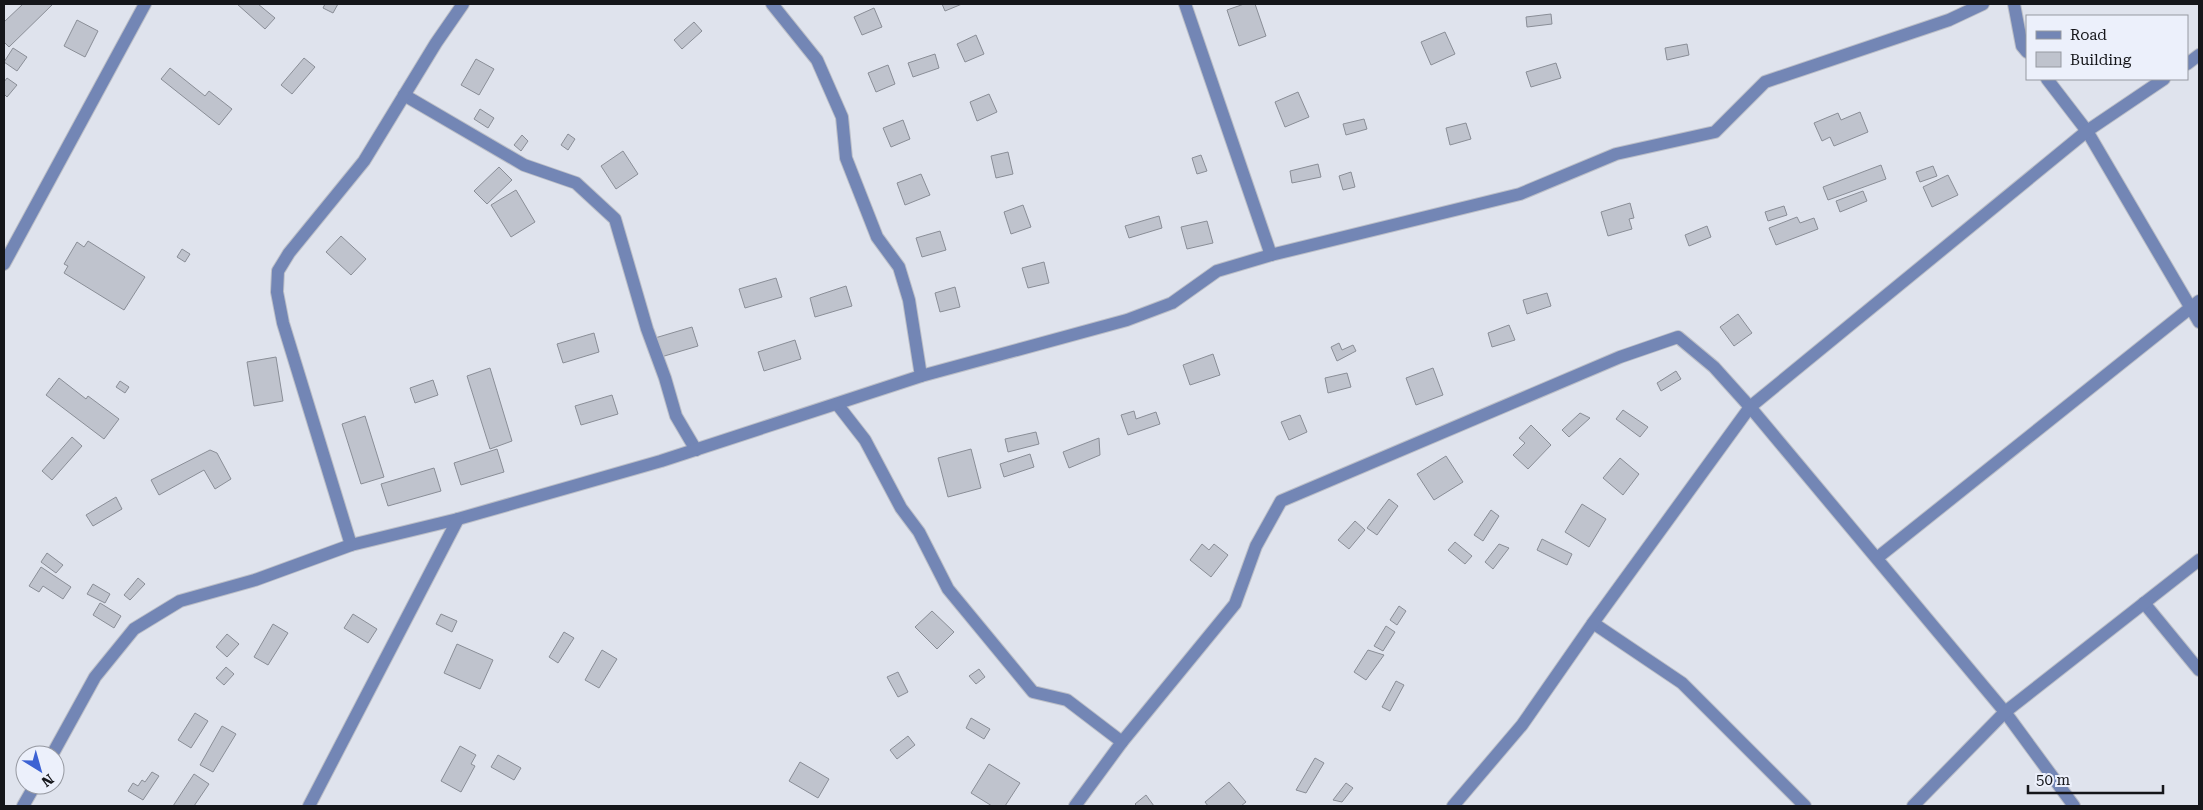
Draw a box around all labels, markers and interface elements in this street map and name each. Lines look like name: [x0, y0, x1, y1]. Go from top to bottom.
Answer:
legend: [2026, 15, 2188, 80]
text: Road: [2070, 26, 2107, 44]
text: Building: [2070, 51, 2132, 69]
north arrow: [15, 745, 65, 795]
scale bar: [2028, 762, 2163, 794]
text: N: [39, 771, 57, 790]
text: 50 m: [2036, 771, 2071, 789]

